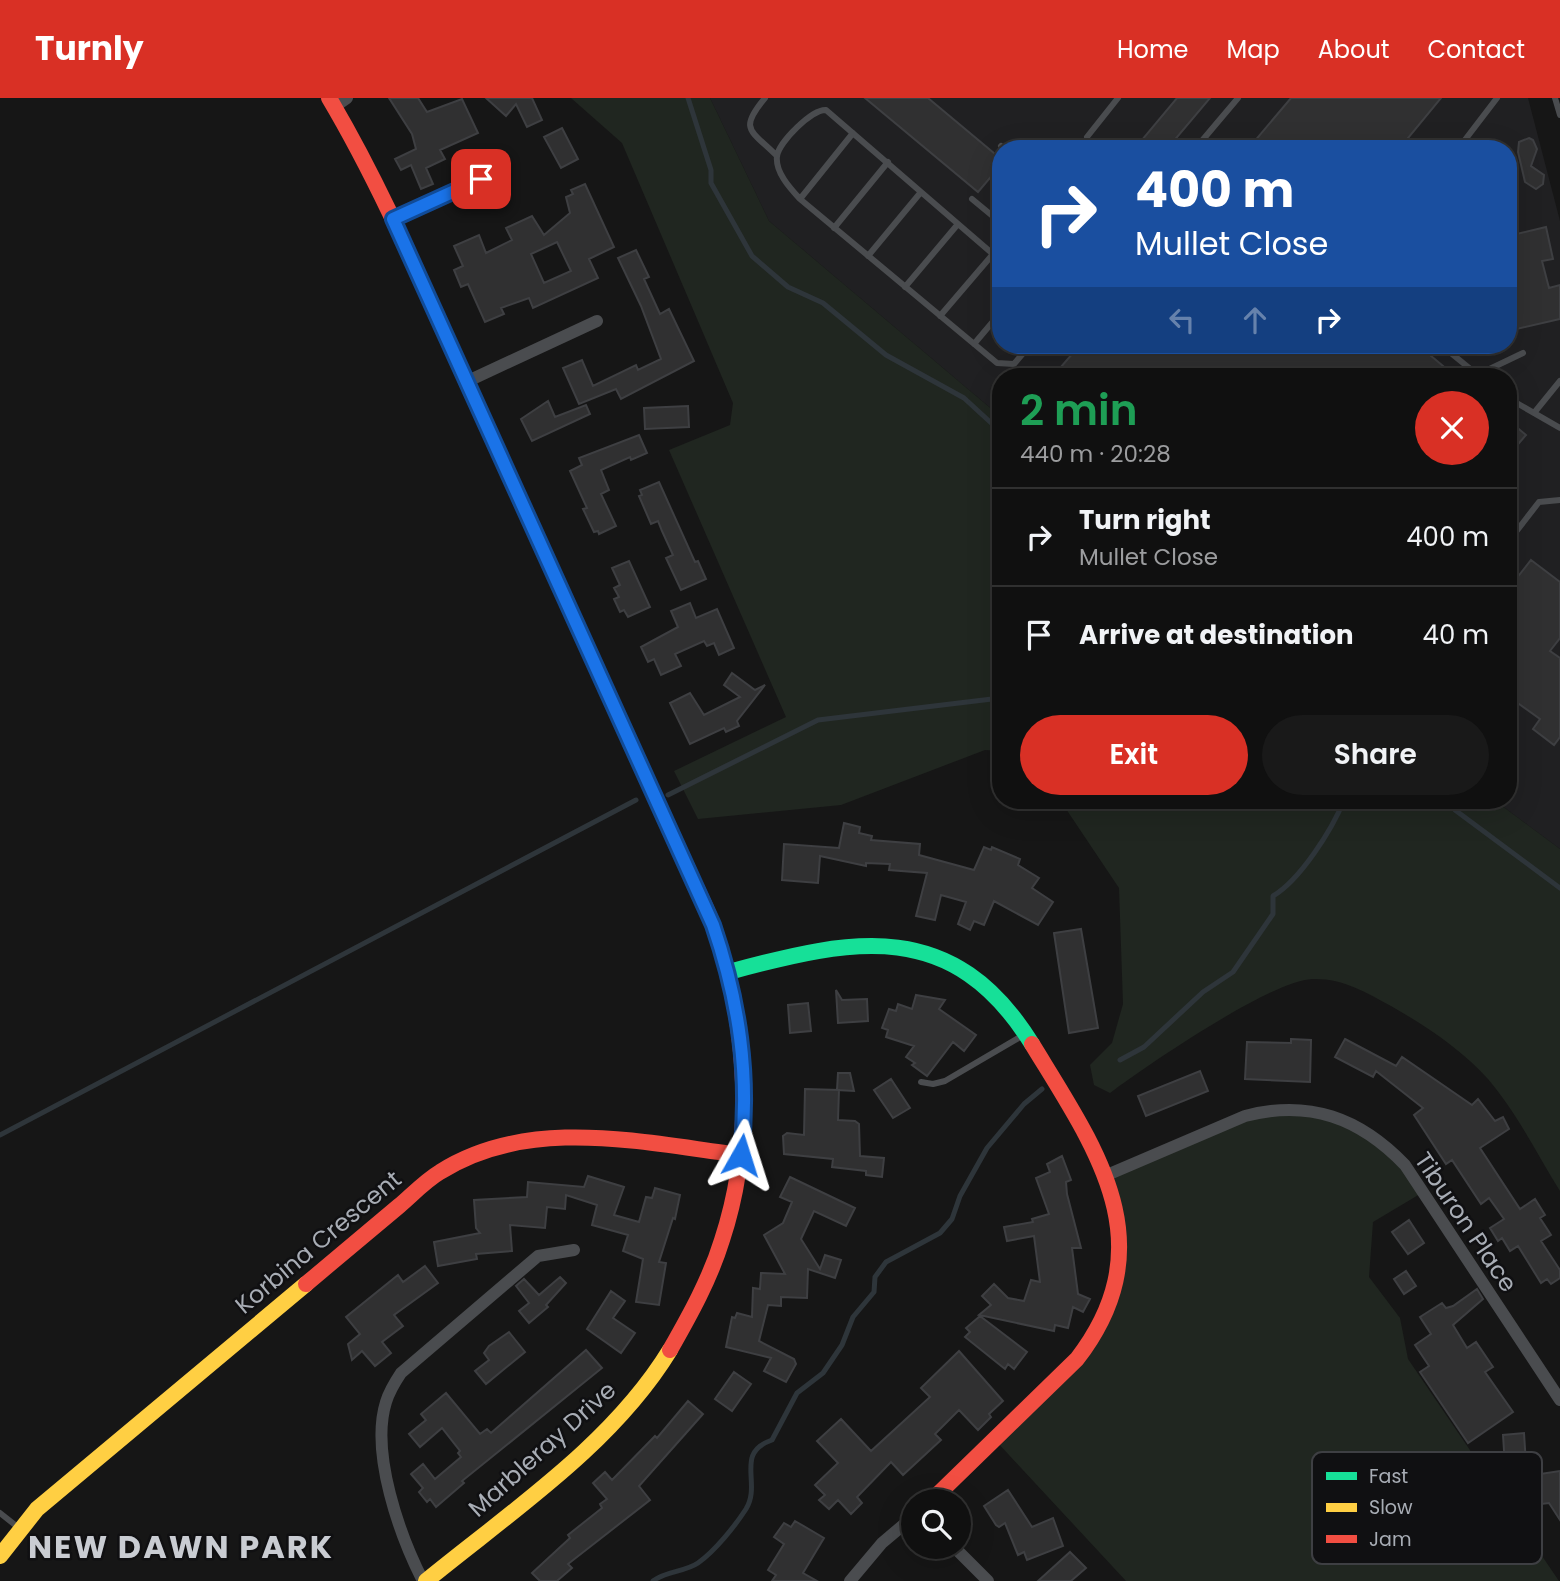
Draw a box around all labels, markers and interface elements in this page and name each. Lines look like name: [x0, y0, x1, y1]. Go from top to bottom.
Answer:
text: Turnly: [35, 25, 144, 72]
text: Home: [1117, 33, 1189, 66]
text: Map: [1227, 33, 1280, 66]
text: About: [1318, 33, 1389, 66]
text: Contact: [1427, 33, 1525, 66]
pin: [451, 149, 511, 209]
text: 400 m: [1135, 156, 1294, 224]
icon: arrive: [462, 160, 500, 198]
icon: right: [1020, 168, 1111, 259]
text: Mullet Close: [1135, 221, 1328, 266]
icon: left: [1163, 301, 1201, 339]
icon: ahead: [1236, 301, 1274, 339]
icon: right: [1309, 301, 1347, 339]
text: 2 min: [1020, 381, 1138, 440]
button: close: [1415, 391, 1489, 465]
text: 440 m · 20:28: [1020, 438, 1171, 470]
text: Turn right: [1079, 502, 1211, 538]
icon: right: [1020, 518, 1058, 556]
text: 400 m: [1406, 519, 1489, 555]
text: Mullet Close: [1079, 541, 1218, 573]
icon: arrive: [1020, 616, 1058, 654]
text: Arrive at destination: [1079, 617, 1354, 653]
text: 40 m: [1423, 617, 1489, 653]
button: Exit: [1020, 715, 1248, 795]
button: Share: [1262, 715, 1489, 795]
position arrow: [704, 1118, 778, 1192]
street label: Tiburon Place: [1407, 1146, 1525, 1298]
street label: Korbina Crescent: [228, 1163, 408, 1321]
street label: Marbleray Drive: [461, 1374, 623, 1524]
legend: [1312, 1452, 1542, 1564]
text: Fast: [1369, 1463, 1408, 1490]
map controls: [901, 1489, 971, 1559]
button: search: [901, 1489, 971, 1559]
text: Slow: [1369, 1494, 1413, 1521]
district label: NEW DAWN PARK: [28, 1524, 334, 1569]
text: Jam: [1369, 1526, 1411, 1553]

